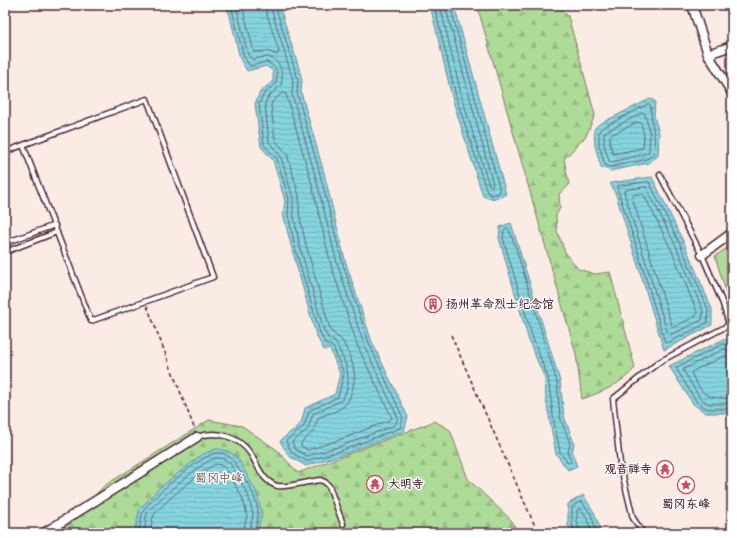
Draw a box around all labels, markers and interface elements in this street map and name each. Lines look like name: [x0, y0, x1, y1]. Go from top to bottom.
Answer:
place label: 扬州革命烈士纪念馆: [446, 293, 554, 315]
building icon: 扬州革命烈士纪念馆: [423, 294, 443, 314]
place label: 观音禅寺: [604, 458, 652, 480]
temple icon: 观音禅寺: [655, 459, 675, 479]
park label: 蜀冈中峰: [195, 467, 243, 489]
place label: 大明寺: [388, 473, 424, 495]
temple icon: 大明寺: [365, 474, 385, 494]
place icon: 蜀冈东峰: [676, 475, 696, 495]
place label: 蜀冈东峰: [662, 493, 710, 515]

